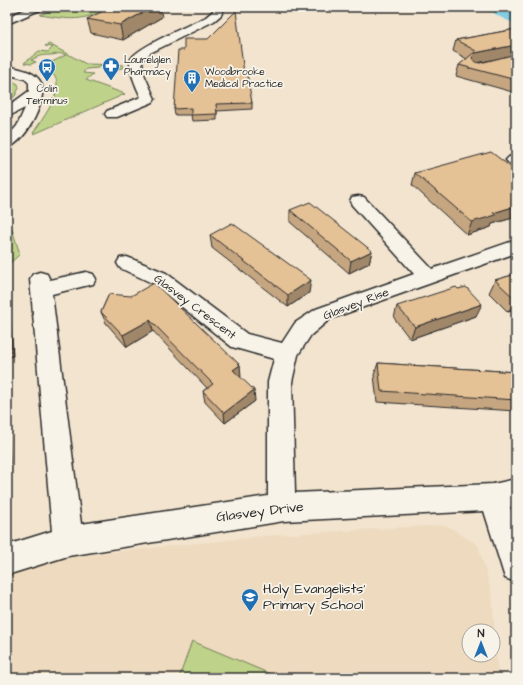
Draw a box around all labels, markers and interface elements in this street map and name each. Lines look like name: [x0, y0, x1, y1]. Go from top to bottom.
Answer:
place label: Laurelglen Pharmacy: [124, 53, 171, 80]
pharmacy icon: Laurelglen Pharmacy: [101, 56, 121, 81]
bus stop icon: Colin Terminus: [37, 57, 57, 82]
place label: Woodbrooke Medical Practice: [205, 65, 284, 91]
building icon: Woodbrooke Medical Practice: [182, 68, 202, 93]
place label: Colin Terminus: [26, 82, 68, 108]
street label: Glasvey Crescent: [150, 270, 240, 344]
street label: Glasvey Rise: [321, 283, 392, 325]
street label: Glasvey Drive: [215, 497, 305, 527]
place label: Holy Evangelists' Primary School: [263, 579, 366, 615]
school or university icon: Holy Evangelists' Primary School: [240, 587, 260, 612]
north arrow: [461, 623, 501, 663]
text: N: [478, 626, 485, 641]

